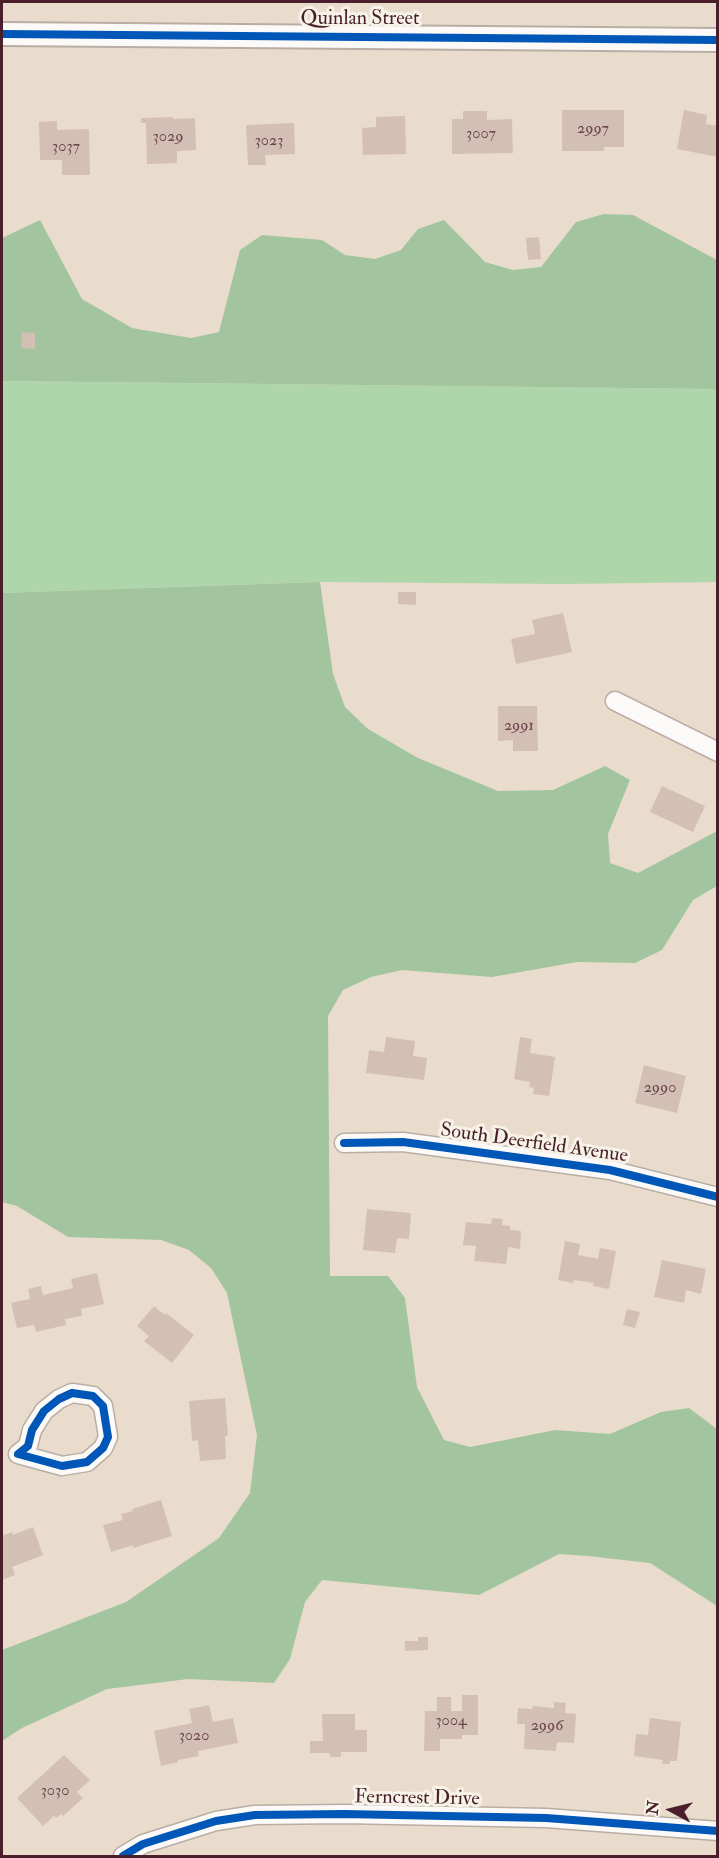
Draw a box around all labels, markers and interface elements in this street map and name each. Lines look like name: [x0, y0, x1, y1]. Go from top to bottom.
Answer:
street label: Quinlan Street: [301, 8, 419, 32]
house number: 2997: [577, 120, 609, 140]
house number: 3007: [466, 125, 496, 145]
house number: 3029: [153, 128, 183, 148]
house number: 3023: [255, 132, 283, 152]
house number: 3037: [52, 138, 80, 158]
house number: 2991: [504, 717, 534, 737]
house number: 2990: [644, 1079, 676, 1099]
street label: South Deerfield Avenue: [439, 1119, 629, 1169]
house number: 3004: [435, 1712, 467, 1732]
house number: 2996: [531, 1717, 563, 1737]
house number: 3020: [179, 1727, 209, 1747]
north arrow: [641, 1780, 701, 1840]
house number: 3030: [41, 1782, 69, 1802]
street label: Ferncrest Drive: [354, 1786, 480, 1812]
text: N: [642, 1799, 664, 1816]

